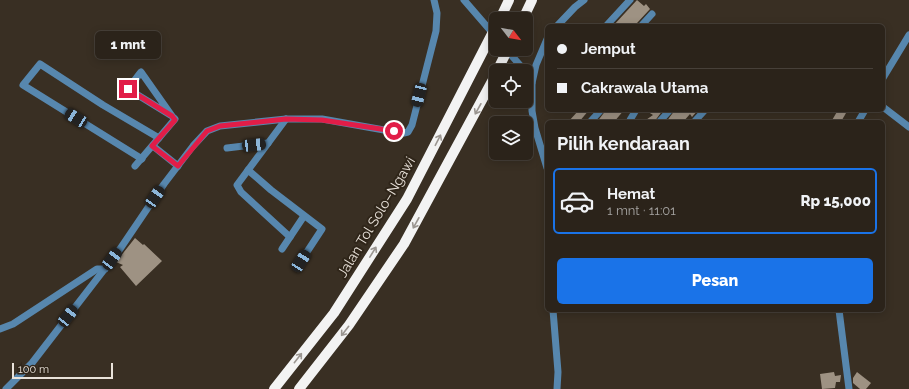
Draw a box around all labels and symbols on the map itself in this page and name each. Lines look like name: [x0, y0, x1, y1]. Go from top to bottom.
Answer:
north arrow: [489, 12, 533, 56]
callout: 1 mnt: [95, 31, 161, 59]
route end: [119, 80, 137, 98]
car: [410, 82, 428, 108]
one-way arrow: [474, 103, 482, 115]
car: [63, 107, 89, 129]
route start: [385, 122, 403, 140]
one-way arrow: [434, 134, 442, 146]
car: [241, 138, 267, 152]
street label: Jalan Tol Solo–Ngawi: [334, 154, 418, 280]
car: [143, 184, 167, 210]
one-way arrow: [411, 216, 419, 228]
car: [100, 246, 124, 272]
one-way arrow: [369, 246, 377, 258]
car: [289, 248, 313, 274]
car: [56, 303, 80, 329]
one-way arrow: [340, 326, 349, 337]
one-way arrow: [294, 353, 303, 364]
scale bar: [12, 361, 113, 380]

